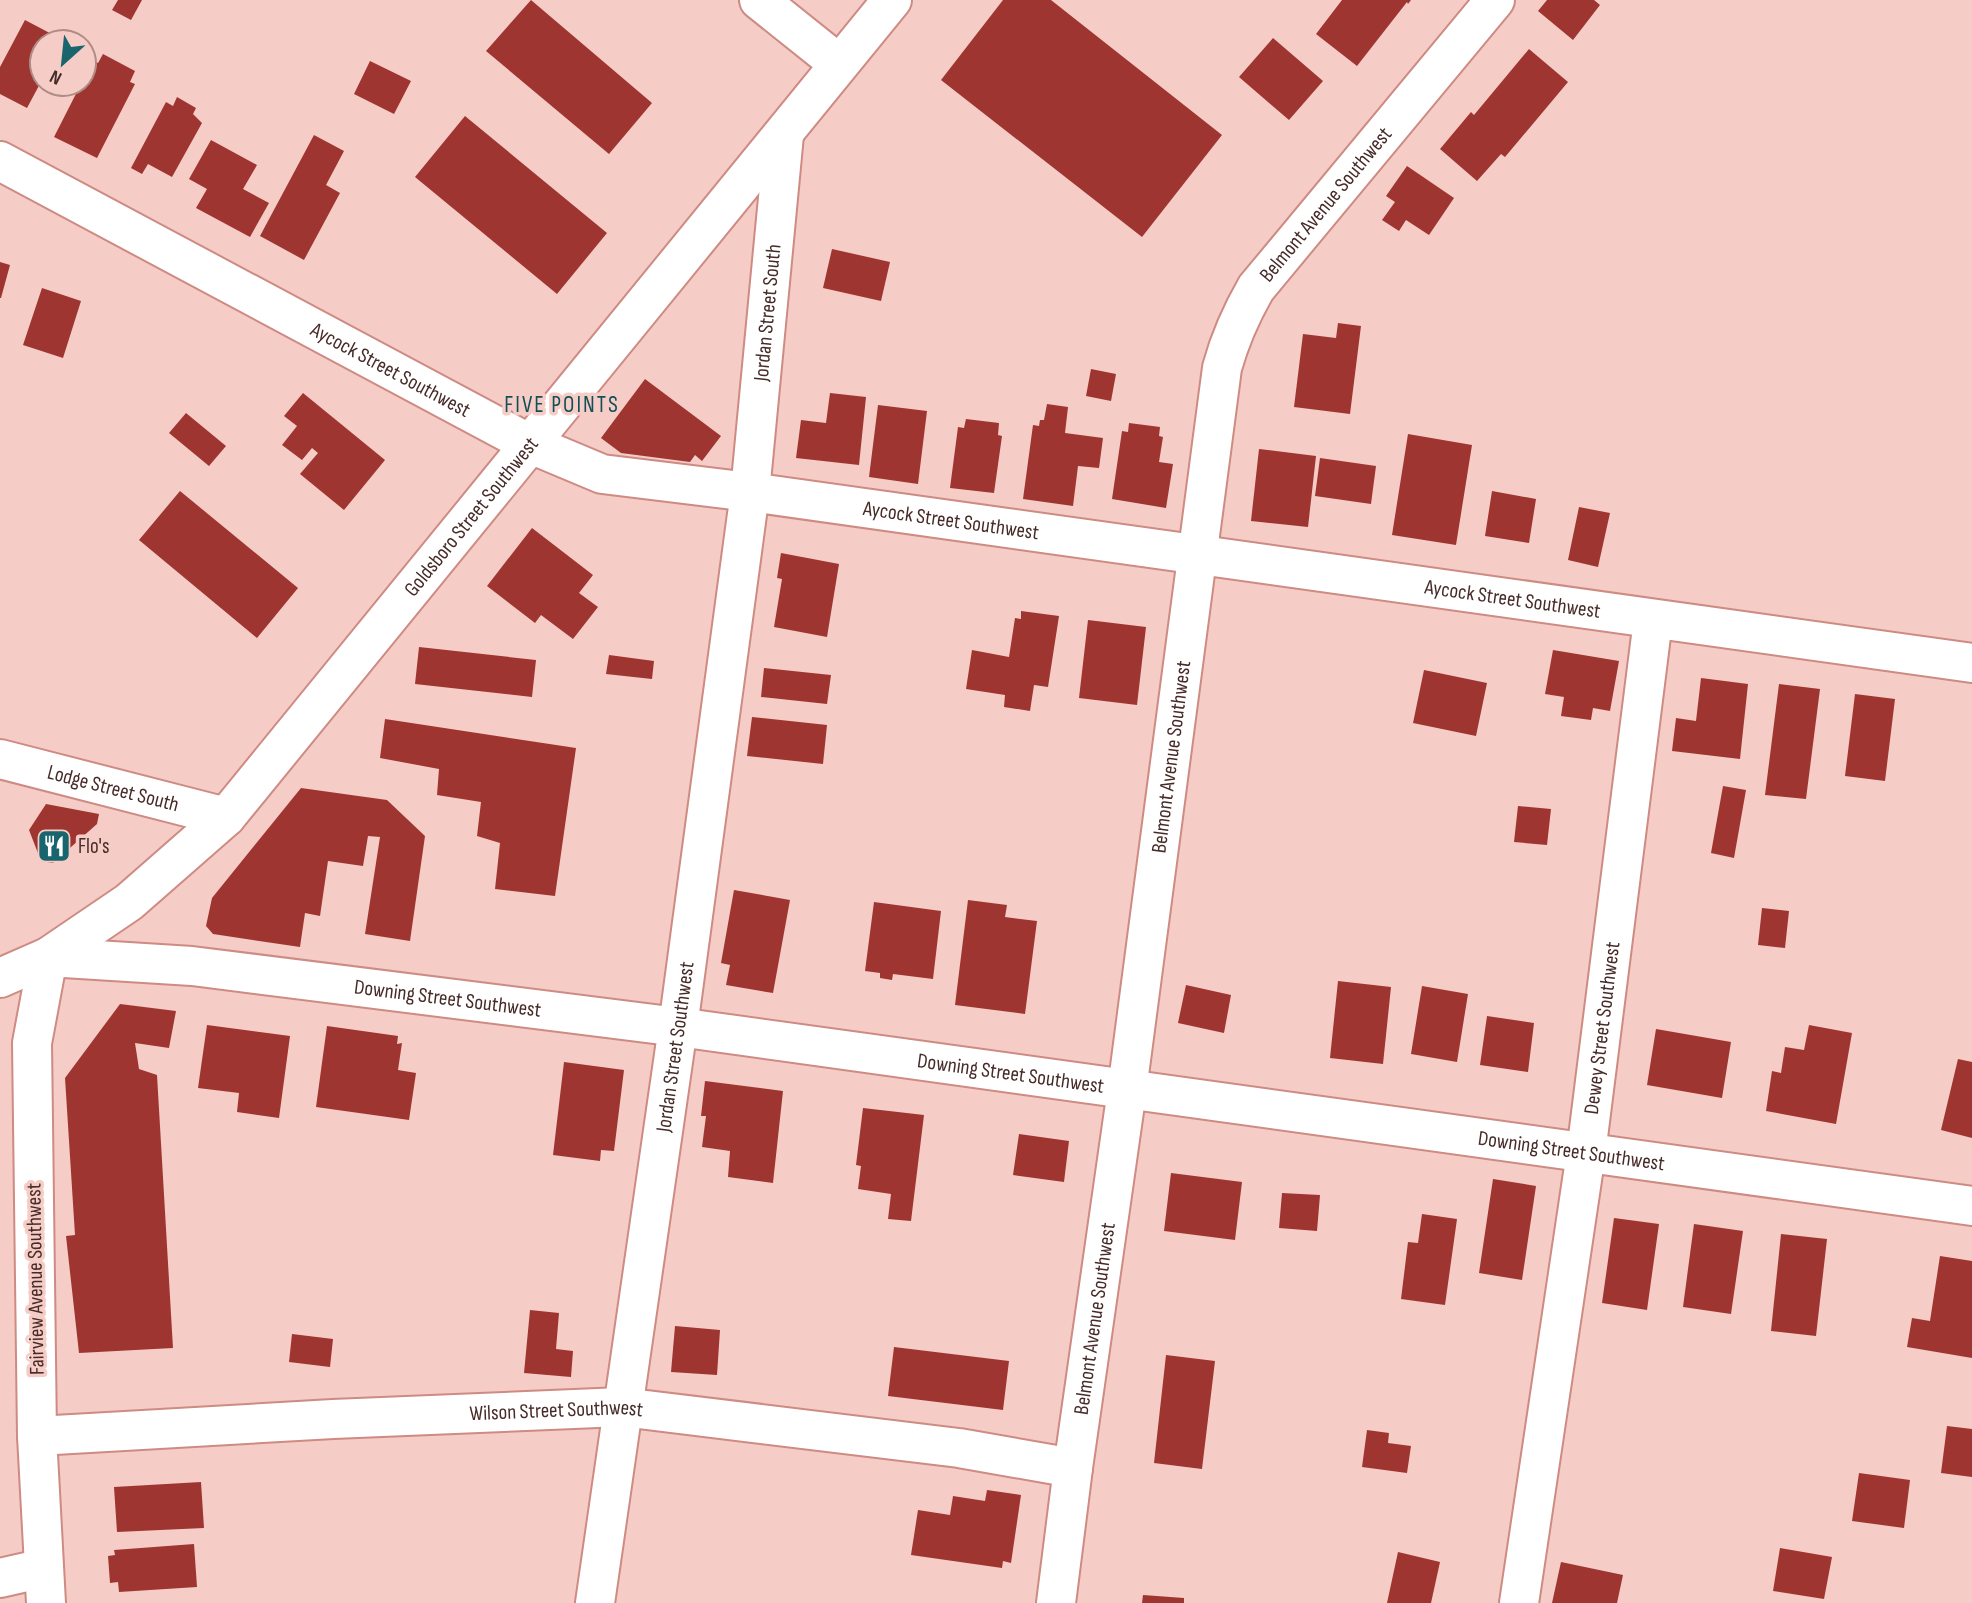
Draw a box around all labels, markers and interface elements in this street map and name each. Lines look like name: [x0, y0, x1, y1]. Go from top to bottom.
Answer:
north arrow: [28, 28, 98, 98]
text: N: [46, 64, 66, 89]
street label: Belmont Avenue Southwest: [1254, 122, 1397, 287]
street label: Jordan Street South: [749, 243, 787, 383]
street label: Aycock Street Southwest: [306, 317, 475, 423]
district label: FIVE POINTS: [504, 391, 620, 419]
street label: Goldsboro Street Southwest: [399, 432, 544, 602]
street label: Aycock Street Southwest: [861, 496, 1041, 545]
street label: Aycock Street Southwest: [1422, 574, 1602, 624]
street label: Belmont Avenue Southwest: [1146, 659, 1196, 854]
street label: Lodge Street South: [45, 760, 182, 817]
restaurant icon: Flo's: [35, 827, 73, 865]
place label: Flo's: [78, 834, 109, 859]
street label: Dewey Street Southwest: [1579, 940, 1625, 1116]
street label: Jordan Street Southwest: [651, 960, 700, 1135]
street label: Downing Street Southwest: [353, 974, 543, 1023]
street label: Downing Street Southwest: [916, 1048, 1106, 1099]
street label: Downing Street Southwest: [1476, 1126, 1666, 1176]
street label: Fairview Avenue Southwest: [21, 1183, 50, 1375]
street label: Belmont Avenue Southwest: [1069, 1221, 1121, 1416]
street label: Wilson Street Southwest: [469, 1395, 644, 1426]

